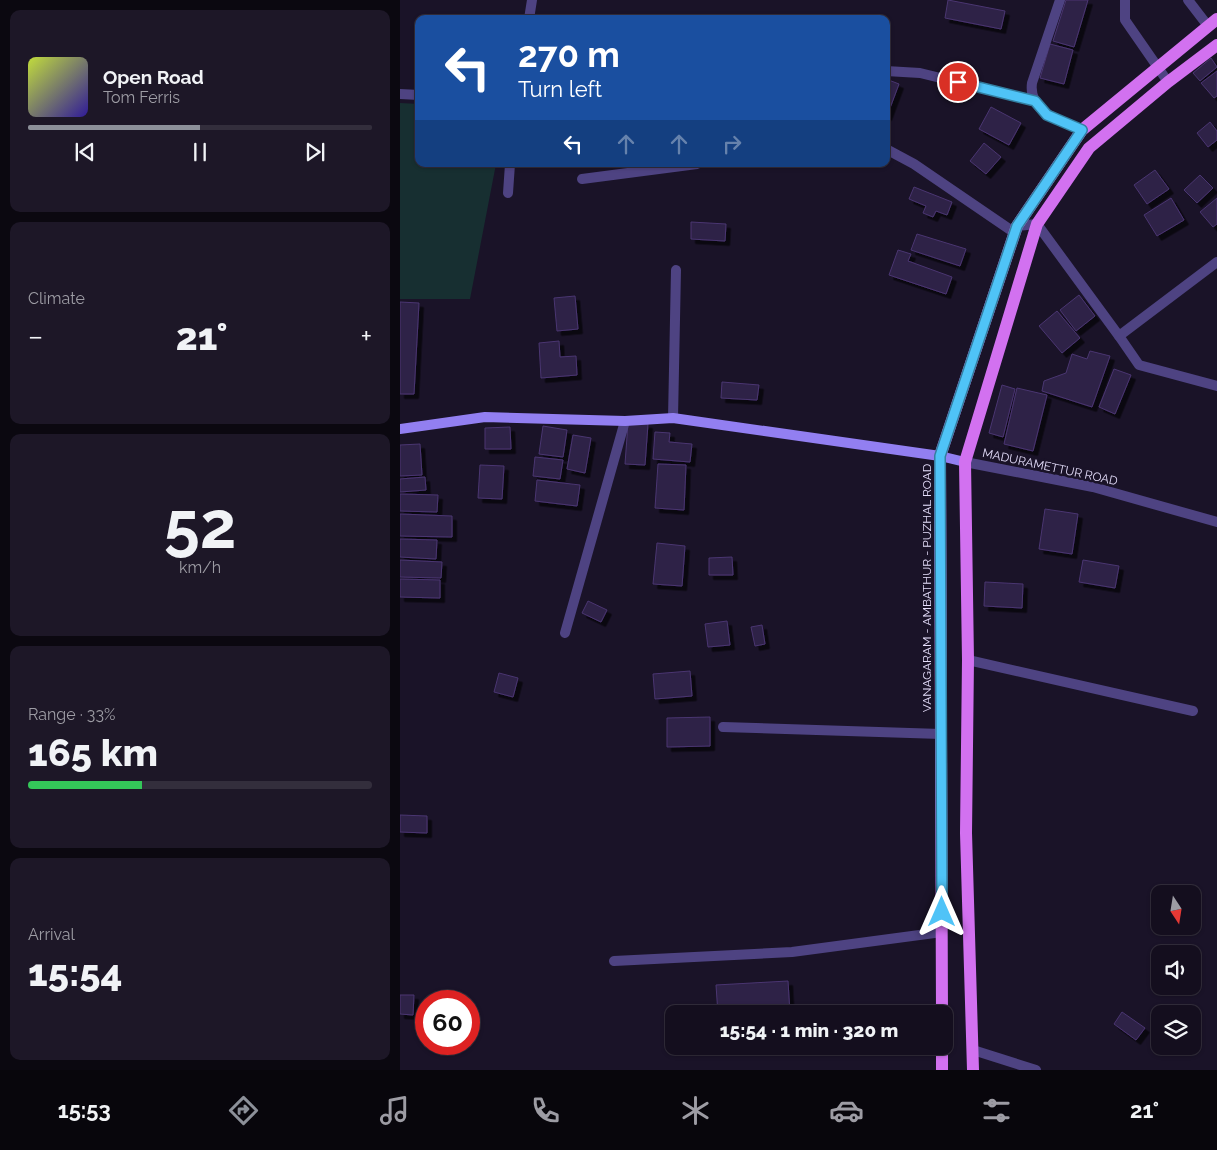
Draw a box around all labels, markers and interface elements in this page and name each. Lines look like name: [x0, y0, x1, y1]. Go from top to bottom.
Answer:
text: 270 m: [518, 34, 620, 75]
icon: left: [435, 35, 500, 100]
pin: [937, 61, 979, 103]
text: Open Road: [103, 66, 204, 88]
icon: arrive: [944, 68, 972, 96]
text: Turn left: [518, 76, 602, 102]
text: Tom Ferris: [103, 88, 180, 107]
icon: left: [559, 130, 587, 158]
icon: ahead: [612, 130, 640, 158]
icon: ahead: [665, 130, 693, 158]
icon: right: [718, 130, 746, 158]
icon: previous: [71, 138, 99, 166]
icon: pause: [186, 138, 214, 166]
icon: next: [301, 138, 329, 166]
text: Climate: [28, 289, 85, 308]
text: 21°: [176, 314, 228, 359]
text: −: [28, 320, 43, 353]
text: +: [360, 320, 372, 353]
street label: MADURAMETTUR ROAD: [981, 446, 1119, 488]
street label: VANAGARAM - AMBATHUR - PUZHAL ROAD: [920, 463, 934, 712]
text: 52: [164, 487, 236, 563]
text: km/h: [179, 558, 221, 577]
text: Range · 33%: [28, 705, 115, 724]
text: 165 km: [28, 730, 158, 775]
position arrow: [915, 885, 967, 937]
north arrow: [1151, 885, 1201, 935]
map controls: [1151, 885, 1201, 1055]
text: Arrival: [28, 925, 75, 944]
button: sound: [1151, 945, 1201, 995]
text: 15:54: [28, 950, 122, 995]
speed limit sign: 60: [415, 990, 480, 1055]
button: layers: [1151, 1005, 1201, 1055]
text: 15:54 · 1 min · 320 m: [720, 1019, 898, 1041]
icon: directions: [226, 1093, 261, 1128]
icon: music: [377, 1093, 412, 1128]
icon: phone: [528, 1093, 563, 1128]
icon: climate: [678, 1093, 713, 1128]
icon: car: [829, 1093, 864, 1128]
icon: filters: [979, 1093, 1014, 1128]
text: 15:53: [58, 1097, 111, 1123]
text: 21°: [1130, 1097, 1159, 1123]

